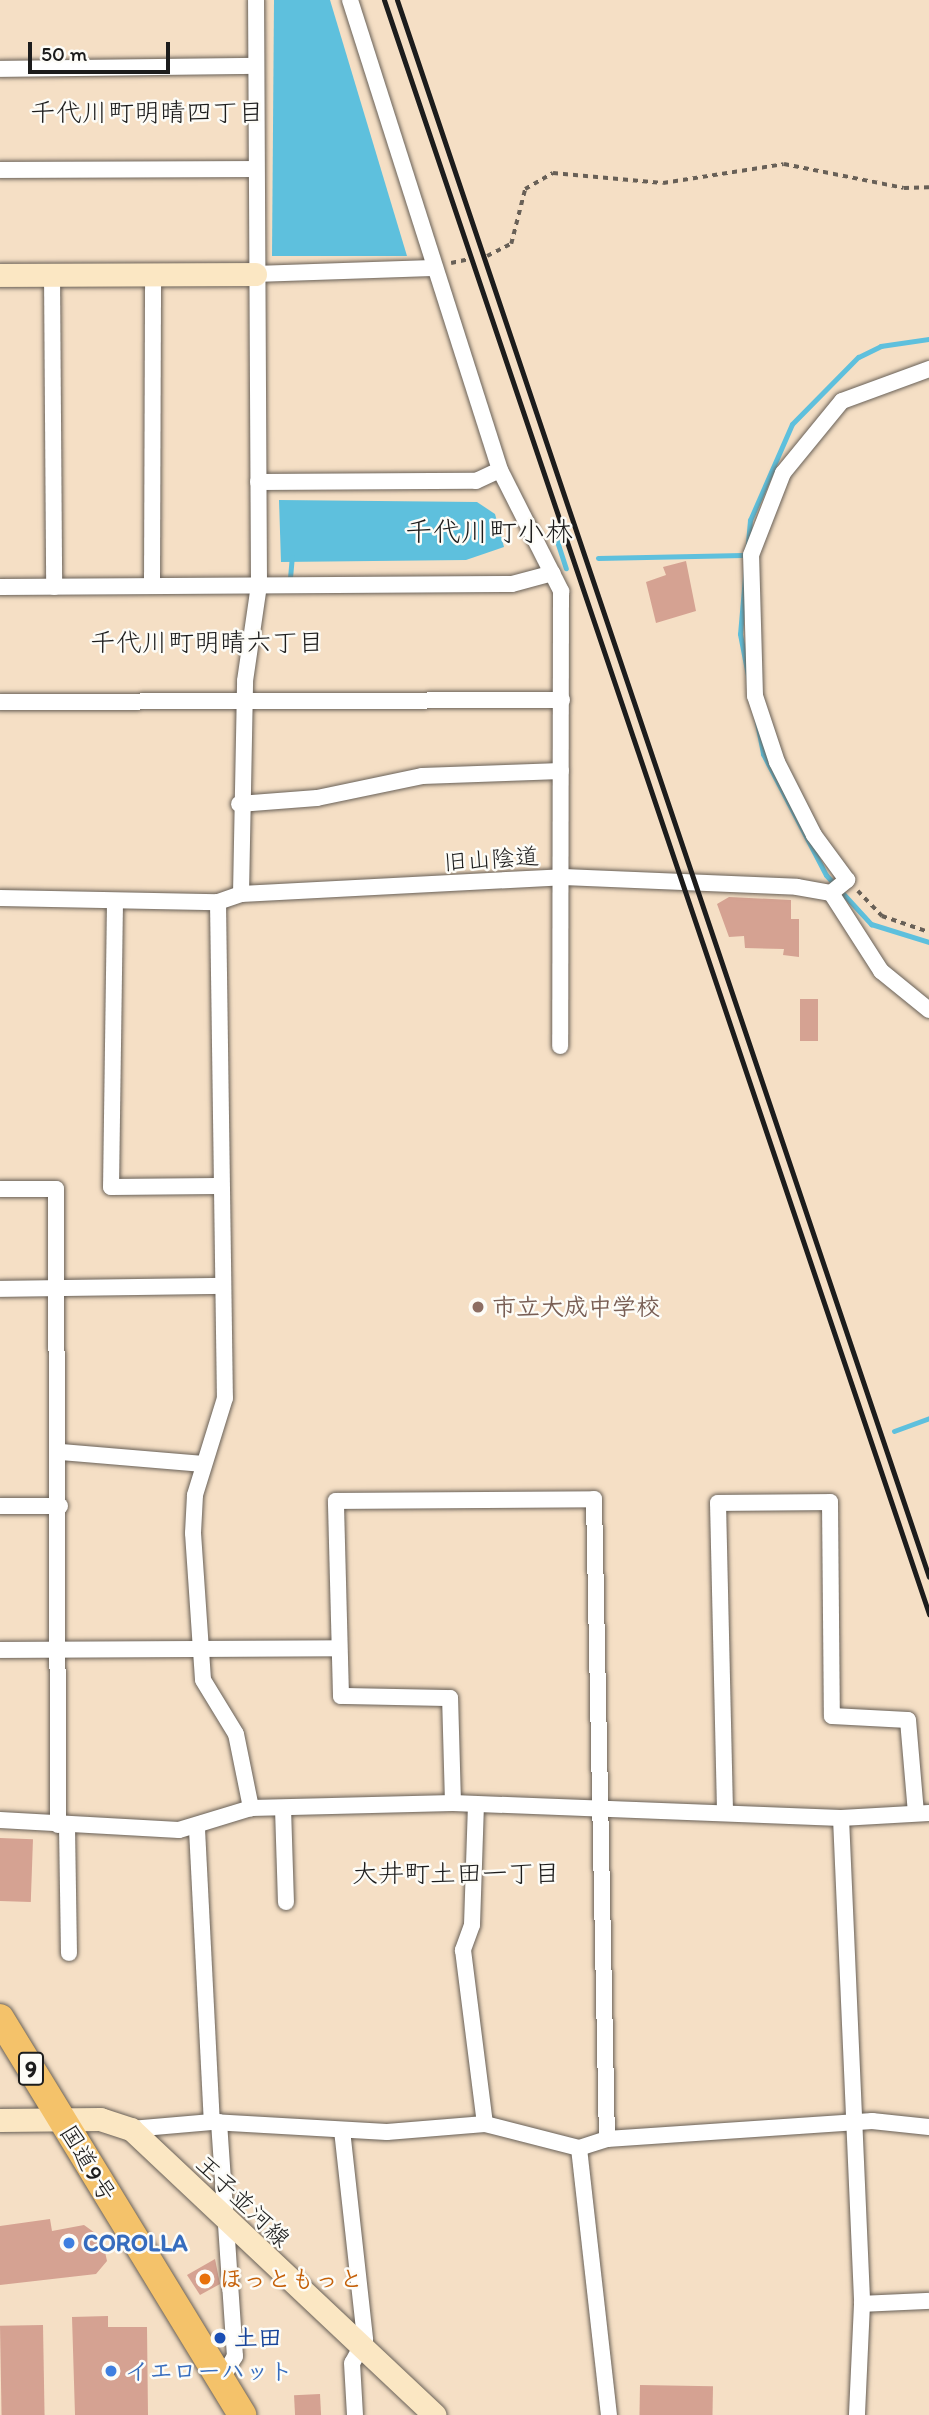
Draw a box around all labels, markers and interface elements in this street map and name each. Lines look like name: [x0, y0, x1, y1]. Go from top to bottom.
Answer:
scale bar: [32, 28, 173, 72]
text: 50 m: [41, 41, 87, 66]
district label: 千代川町明晴四丁目: [30, 97, 264, 129]
district label: 千代川町小林: [405, 514, 573, 548]
district label: 千代川町明晴六丁目: [90, 627, 324, 659]
street label: 旧山陰道: [442, 841, 540, 877]
place label: 市立大成中学校: [492, 1293, 660, 1321]
marker: 市立大成中学校: [470, 1299, 486, 1315]
district label: 大井町土田一丁目: [352, 1858, 560, 1890]
road number: 9: [17, 2050, 45, 2088]
street label: 国道9号: [54, 2119, 122, 2207]
street label: 王子並河線: [190, 2149, 296, 2253]
place label: COROLLA: [83, 2229, 188, 2257]
marker: COROLLA: [61, 2235, 77, 2251]
place label: ほっともっと: [219, 2265, 363, 2293]
marker: ほっともっと: [197, 2271, 213, 2287]
place label: 土田: [234, 2324, 282, 2352]
marker: 土田: [212, 2330, 228, 2346]
place label: イエローハット: [125, 2357, 293, 2385]
marker: イエローハット: [103, 2363, 119, 2379]

